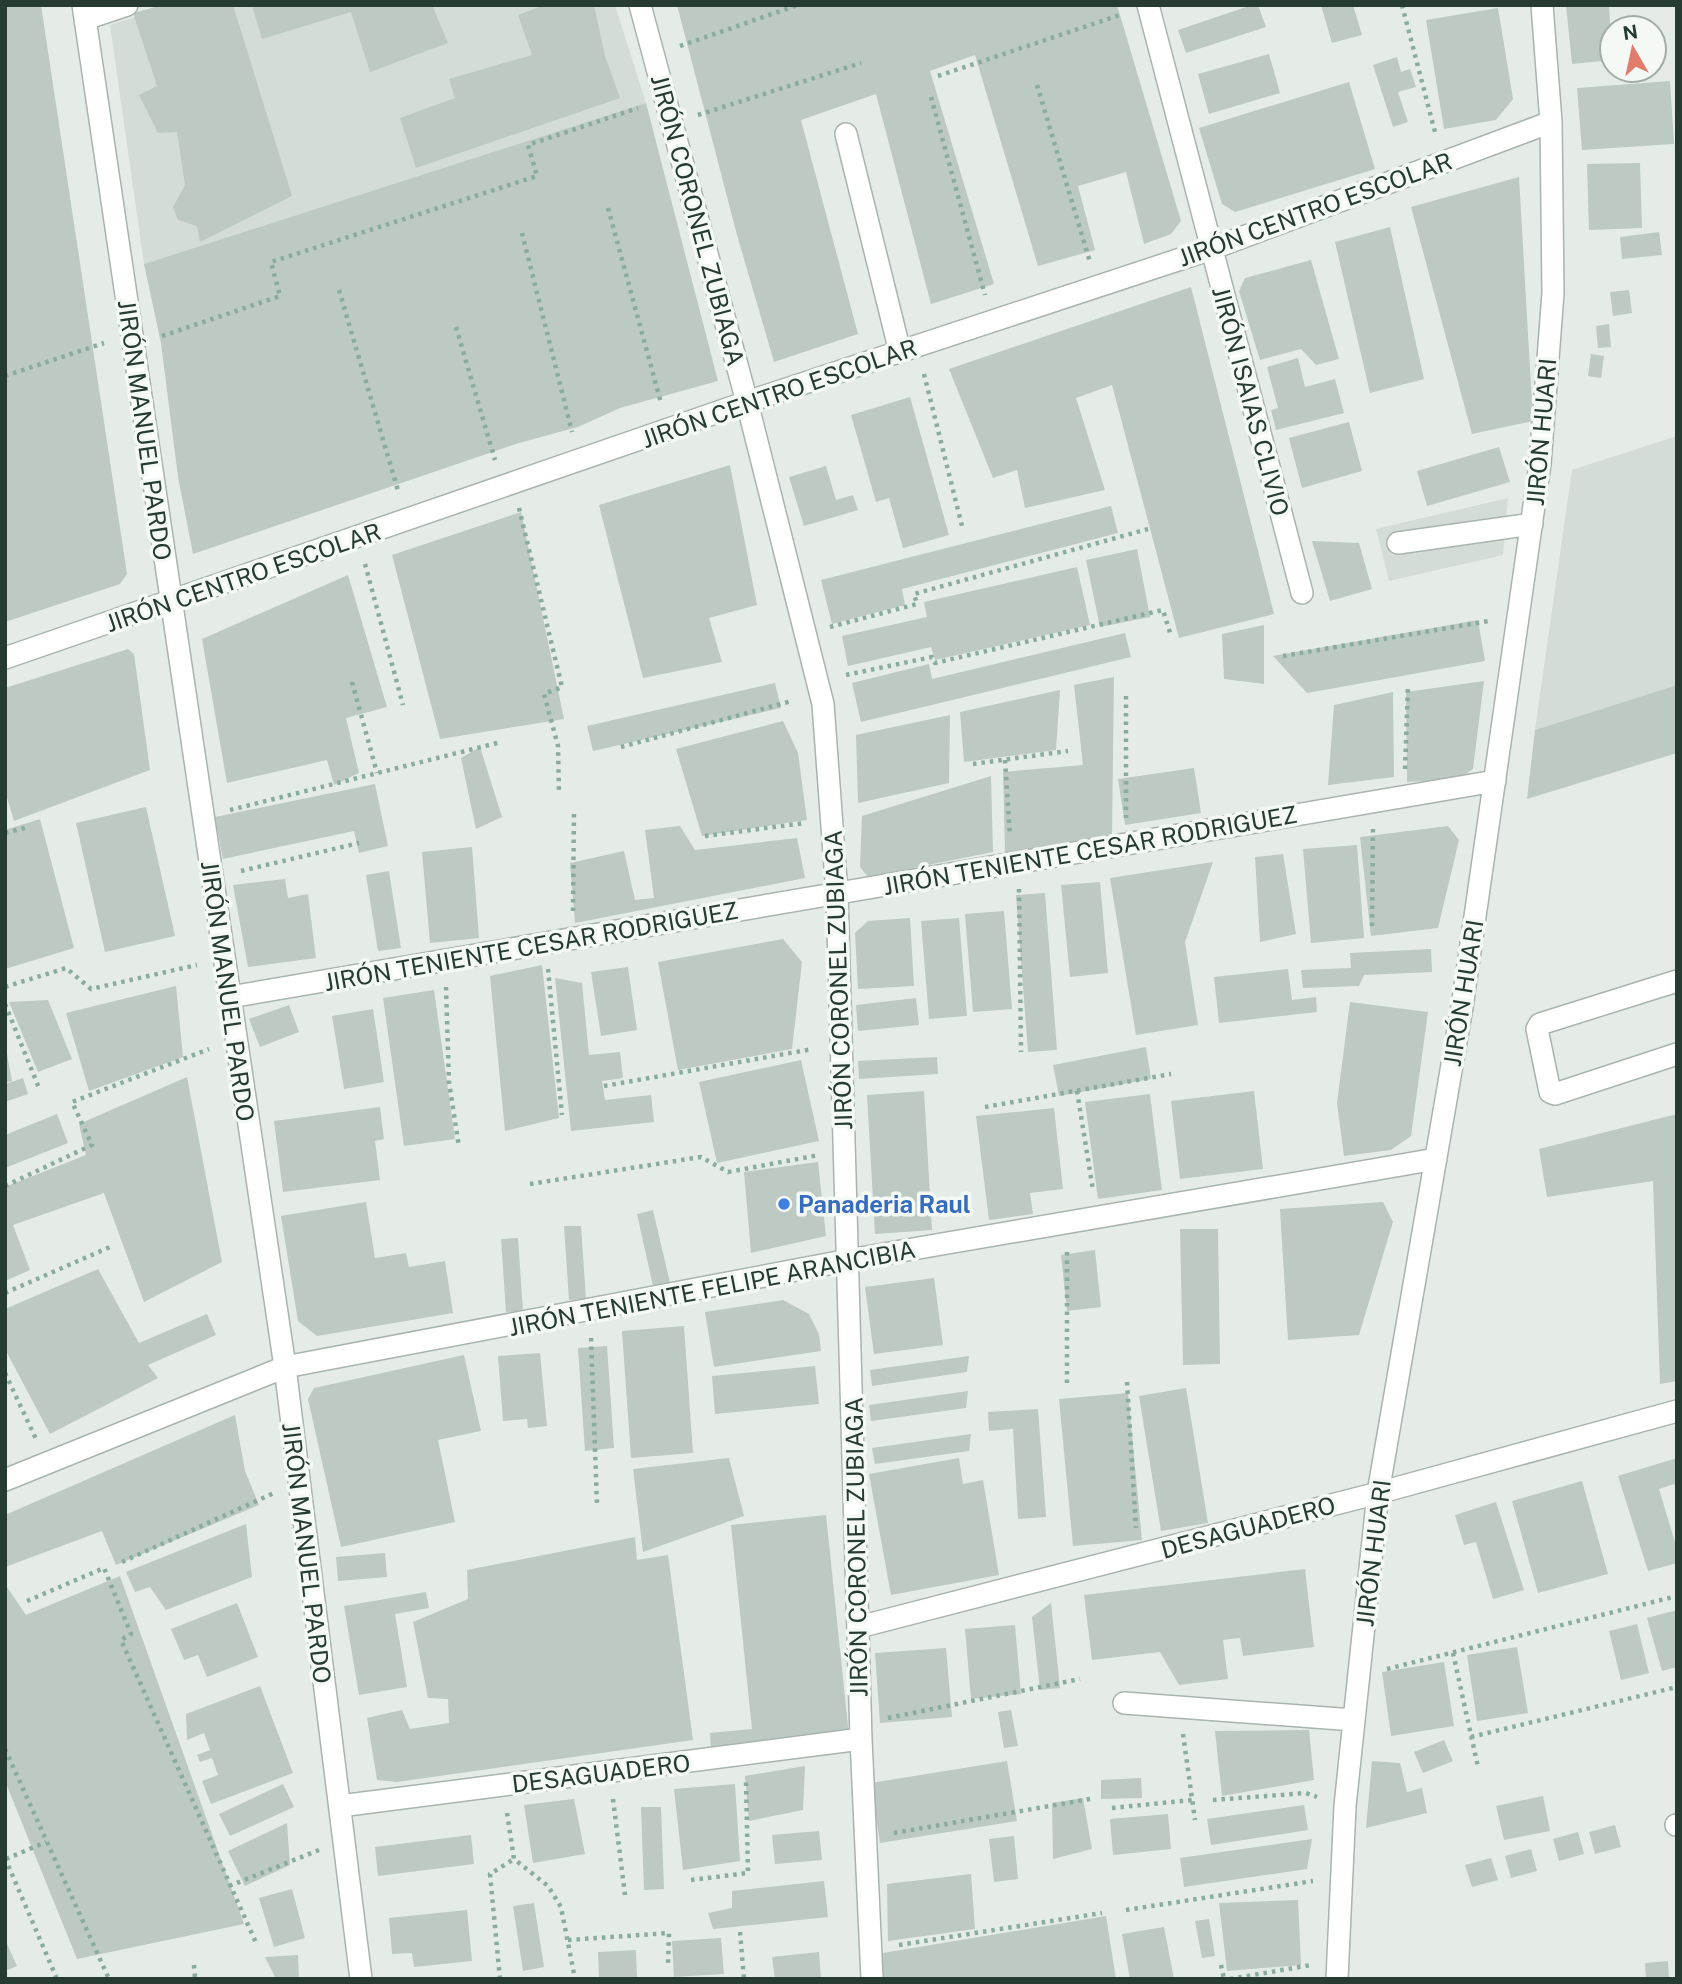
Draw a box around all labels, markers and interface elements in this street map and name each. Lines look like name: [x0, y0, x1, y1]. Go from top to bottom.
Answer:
north arrow: [1598, 14, 1668, 84]
text: N: [1621, 20, 1639, 44]
street label: JIRÓN CORONEL ZUBIAGA: [646, 71, 750, 369]
street label: JIRÓN CENTRO ESCOLAR: [1174, 146, 1456, 272]
street label: JIRÓN ISAIAS CLIVIO: [1207, 283, 1295, 519]
street label: JIRÓN MANUEL PARDO: [113, 298, 177, 562]
street label: JIRÓN CENTRO ESCOLAR: [638, 333, 920, 453]
street label: JIRÓN HUARI: [1521, 357, 1561, 507]
street label: JIRÓN CENTRO ESCOLAR: [102, 517, 384, 637]
street label: JIRÓN TENIENTE CESAR RODRIGUEZ: [881, 800, 1299, 900]
street label: JIRÓN CORONEL ZUBIAGA: [819, 829, 857, 1131]
street label: JIRÓN MANUEL PARDO: [196, 859, 260, 1123]
street label: JIRÓN TENIENTE CESAR RODRIGUEZ: [322, 896, 740, 996]
street label: JIRÓN HUARI: [1438, 918, 1488, 1068]
place label: Panaderia Raul: [798, 1190, 971, 1218]
marker: Panaderia Raul: [776, 1196, 792, 1212]
street label: JIRÓN TENIENTE FELIPE ARANCIBIA: [506, 1235, 918, 1341]
street label: JIRÓN CORONEL ZUBIAGA: [839, 1397, 873, 1697]
street label: JIRÓN MANUEL PARDO: [277, 1421, 337, 1685]
street label: JIRÓN HUARI: [1350, 1478, 1396, 1628]
street label: DESAGUADERO: [1158, 1490, 1338, 1564]
street label: DESAGUADERO: [510, 1748, 692, 1798]

